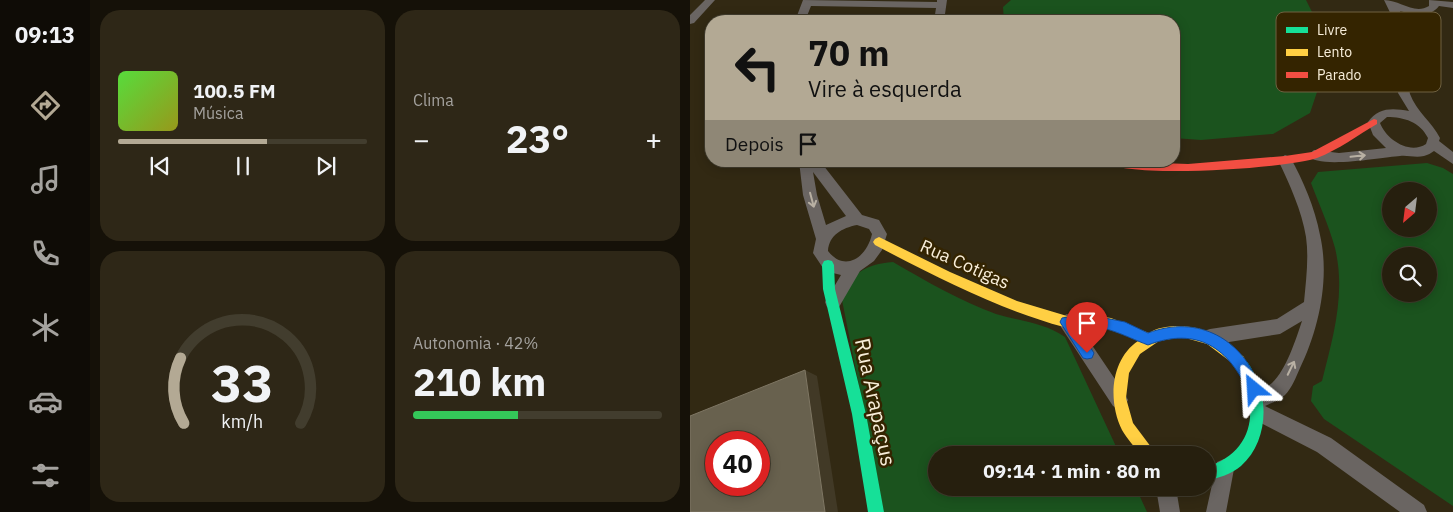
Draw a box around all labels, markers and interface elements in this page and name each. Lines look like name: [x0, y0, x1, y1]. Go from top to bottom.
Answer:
legend: [1276, 12, 1441, 92]
text: 09:13: [15, 20, 75, 49]
text: Livre: [1317, 21, 1347, 39]
text: 70 m: [808, 30, 890, 76]
icon: left: [725, 35, 790, 100]
text: Lento: [1317, 43, 1352, 61]
text: Parado: [1317, 66, 1361, 84]
text: Vire à esquerda: [808, 74, 962, 103]
text: 100.5 FM: [193, 79, 276, 103]
icon: directions: [28, 88, 63, 123]
text: Clima: [413, 90, 454, 110]
text: Música: [193, 103, 243, 123]
text: 23°: [506, 114, 569, 163]
text: −: [413, 121, 430, 158]
text: +: [645, 121, 662, 158]
icon: arrive: [794, 130, 822, 158]
text: Depois: [725, 132, 784, 156]
one-way arrow: [1349, 151, 1365, 161]
icon: previous: [146, 152, 174, 180]
icon: pause: [229, 152, 257, 180]
icon: next: [312, 152, 340, 180]
icon: music: [28, 162, 63, 197]
north arrow: [1382, 182, 1438, 238]
map controls: [1382, 182, 1437, 302]
one-way arrow: [808, 192, 817, 208]
street label: Rua Cotigas: [917, 234, 1013, 294]
icon: phone: [28, 236, 63, 271]
button: search: [1382, 247, 1437, 302]
pin: [1066, 302, 1108, 353]
icon: arrive: [1073, 309, 1101, 337]
icon: climate: [28, 310, 63, 345]
text: Autonomia · 42%: [413, 333, 538, 353]
street label: Rua Arapaçus: [849, 336, 903, 468]
text: 33: [211, 349, 274, 416]
text: 210 km: [413, 357, 546, 406]
one-way arrow: [1286, 360, 1296, 375]
position arrow: [1227, 362, 1279, 414]
icon: car: [28, 384, 63, 419]
text: km/h: [222, 410, 264, 433]
speed limit sign: 40: [705, 431, 770, 496]
icon: filters: [28, 458, 63, 493]
text: 09:14 · 1 min · 80 m: [983, 459, 1161, 483]

